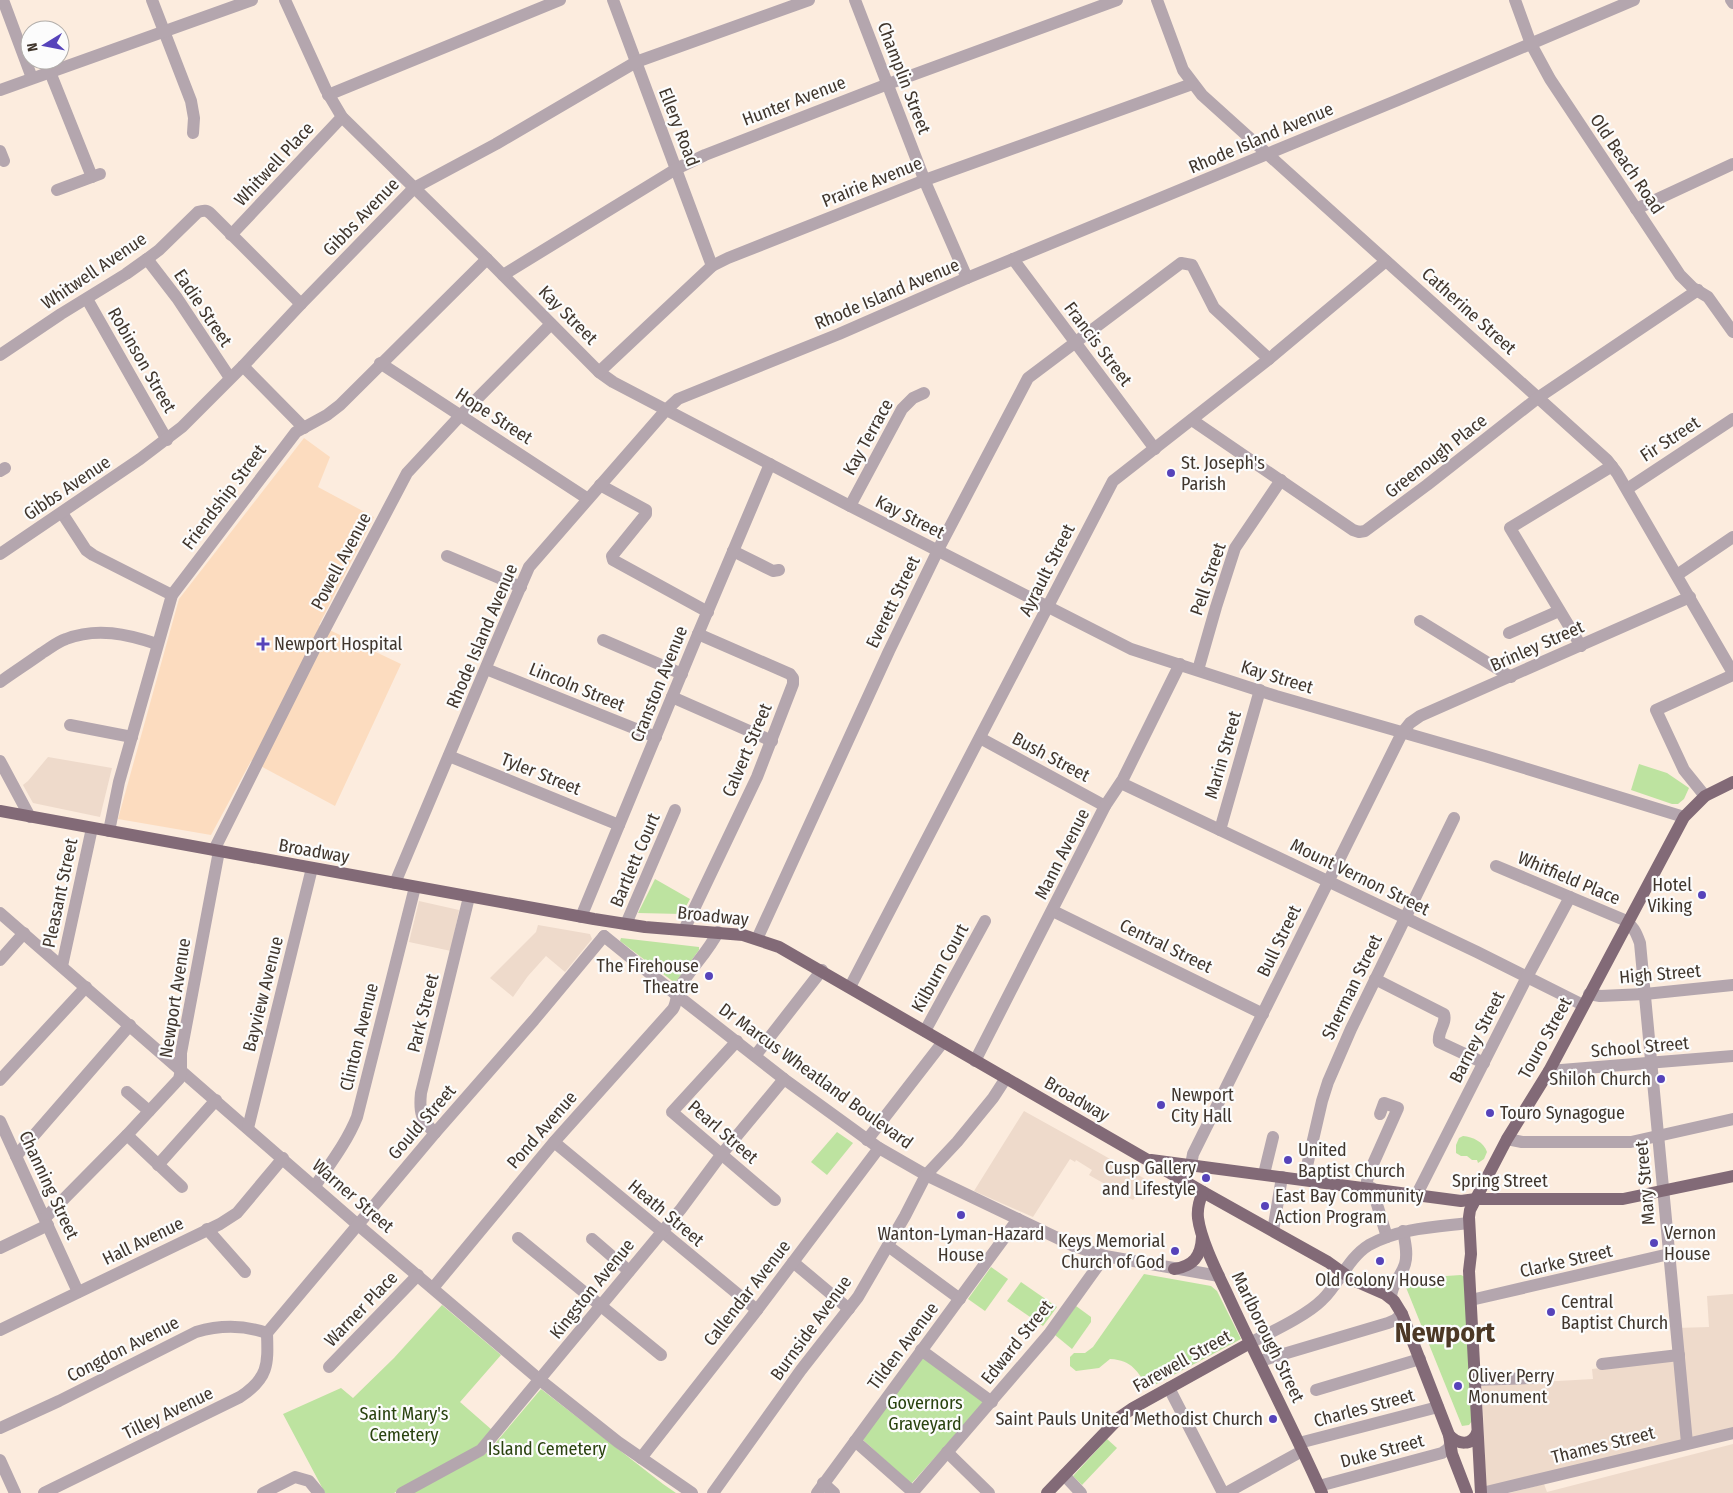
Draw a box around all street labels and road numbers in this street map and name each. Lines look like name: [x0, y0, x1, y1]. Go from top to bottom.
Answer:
street label: Champlin Street: [873, 19, 935, 137]
street label: Hunter Avenue: [739, 71, 849, 131]
street label: Ellery Road: [654, 85, 704, 169]
street label: Rhode Island Avenue: [1185, 98, 1337, 178]
street label: Old Beach Road: [1585, 110, 1669, 218]
street label: Whitwell Place: [230, 117, 319, 211]
street label: Prairie Avenue: [819, 152, 925, 212]
street label: Gibbs Avenue: [318, 173, 404, 261]
street label: Whitwell Avenue: [37, 228, 151, 314]
street label: Rhode Island Avenue: [811, 254, 963, 334]
street label: Catherine Street: [1417, 263, 1521, 359]
street label: Eadie Street: [169, 265, 237, 351]
street label: Kay Street: [534, 281, 602, 349]
street label: Francis Street: [1059, 298, 1137, 391]
street label: Robinson Street: [103, 304, 181, 417]
street label: Hope Street: [451, 383, 537, 449]
street label: Kay Terrace: [838, 395, 898, 479]
street label: Greenough Place: [1381, 409, 1491, 503]
street label: Fir Street: [1636, 412, 1704, 466]
street label: Friendship Street: [177, 440, 271, 554]
street label: Gibbs Avenue: [19, 451, 115, 525]
street label: Kay Street: [872, 490, 948, 544]
street label: Powell Avenue: [306, 509, 376, 613]
street label: Ayrault Street: [1014, 520, 1080, 620]
street label: Pell Street: [1185, 539, 1231, 618]
street label: Everett Street: [861, 552, 925, 652]
street label: Rhode Island Avenue: [442, 560, 522, 712]
street label: Brinley Street: [1487, 616, 1587, 676]
street label: Cranston Avenue: [626, 623, 692, 745]
street label: Kay Street: [1238, 656, 1316, 698]
street label: Lincoln Street: [526, 658, 628, 716]
street label: Calvert Street: [717, 700, 777, 800]
street label: Marin Street: [1200, 708, 1246, 801]
street label: Bush Street: [1008, 727, 1094, 787]
street label: Tyler Street: [498, 748, 584, 800]
street label: Mann Avenue: [1030, 805, 1094, 903]
street label: Bartlett Court: [605, 810, 665, 910]
street label: Broadway: [277, 834, 351, 868]
street label: Mount Vernon Street: [1287, 834, 1433, 920]
street label: Pleasant Street: [38, 836, 82, 950]
street label: Whitfield Place: [1514, 847, 1624, 910]
street label: Broadway: [676, 901, 750, 931]
street label: Bull Street: [1252, 901, 1306, 981]
street label: Central Street: [1116, 914, 1216, 978]
street label: Kilburn Court: [907, 920, 973, 1016]
street label: Sherman Street: [1317, 931, 1387, 1043]
street label: Bayview Avenue: [238, 934, 288, 1054]
street label: Newport Avenue: [155, 936, 195, 1060]
street label: High Street: [1618, 959, 1702, 989]
street label: Park Street: [403, 971, 443, 1055]
street label: Clinton Avenue: [335, 981, 383, 1093]
street label: Barney Street: [1445, 987, 1509, 1086]
street label: Touro Street: [1514, 993, 1576, 1083]
street label: Dr Marcus Wheatland Boulevard: [715, 998, 917, 1154]
street label: School Street: [1590, 1032, 1690, 1062]
street label: Broadway: [1041, 1072, 1113, 1126]
street label: Gould Street: [384, 1080, 461, 1164]
street label: Pond Avenue: [502, 1087, 582, 1173]
street label: Pearl Street: [683, 1096, 763, 1169]
street label: Channing Street: [14, 1127, 84, 1243]
street label: Mary Street: [1630, 1140, 1660, 1226]
street label: Warner Street: [308, 1155, 398, 1238]
street label: Spring Street: [1452, 1170, 1548, 1192]
street label: Heath Street: [624, 1175, 709, 1251]
street label: Hall Avenue: [99, 1212, 187, 1270]
street label: Kingston Avenue: [545, 1234, 639, 1344]
street label: Callendar Avenue: [699, 1236, 795, 1350]
street label: Clarke Street: [1518, 1240, 1615, 1282]
street label: Warner Place: [320, 1267, 402, 1351]
street label: Marlborough Street: [1227, 1268, 1309, 1406]
street label: Burnside Avenue: [766, 1271, 856, 1385]
street label: Edward Street: [976, 1295, 1058, 1389]
street label: Tilden Avenue: [863, 1298, 943, 1394]
street label: Congdon Avenue: [63, 1311, 183, 1387]
street label: Farewell Street: [1129, 1325, 1235, 1397]
street label: Tilley Avenue: [119, 1382, 217, 1444]
street label: Charles Street: [1311, 1384, 1417, 1432]
street label: Thames Street: [1549, 1422, 1657, 1468]
street label: Duke Street: [1338, 1429, 1426, 1473]

